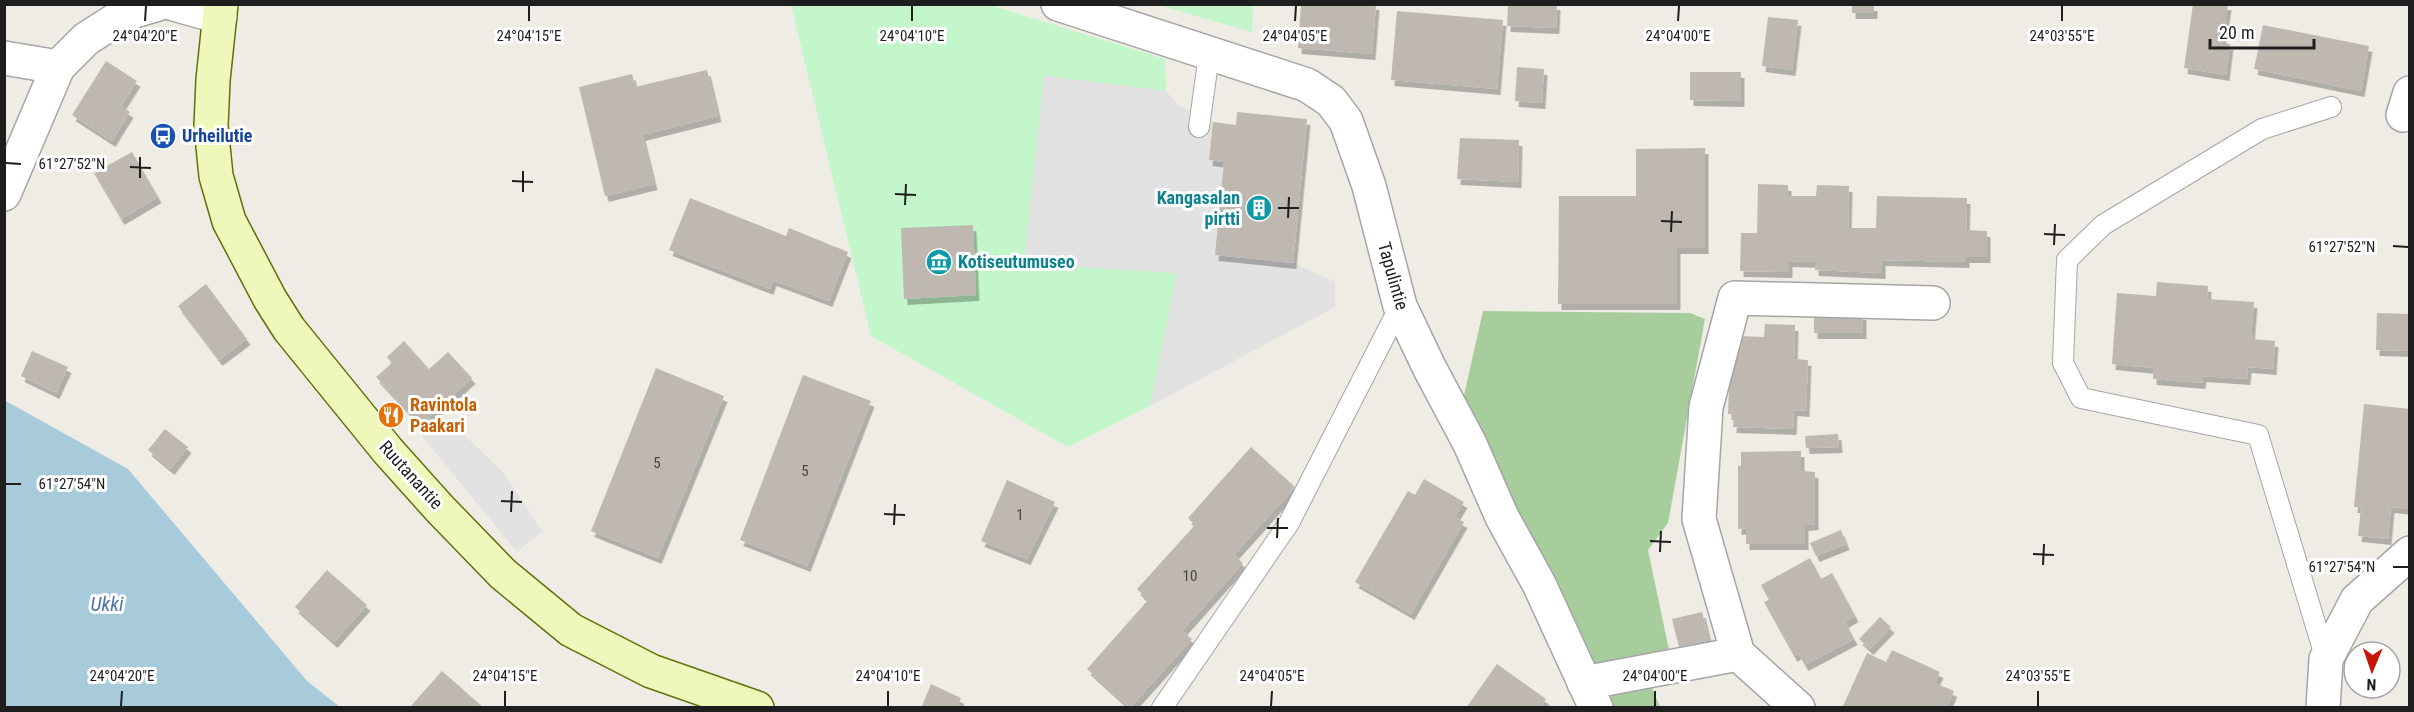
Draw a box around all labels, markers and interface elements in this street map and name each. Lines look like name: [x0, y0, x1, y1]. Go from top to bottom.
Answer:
scale bar: [2210, 12, 2314, 50]
text: 20 m: [2219, 22, 2254, 43]
text: 24°04'20"E: [113, 27, 177, 45]
text: 24°04'15"E: [497, 27, 561, 45]
text: 24°04'10"E: [880, 27, 944, 45]
text: 24°04'05"E: [1263, 27, 1327, 45]
text: 24°04'00"E: [1646, 27, 1710, 45]
text: 24°03'55"E: [2030, 27, 2094, 45]
bus stop icon: Urheilutie: [148, 121, 178, 151]
place label: Urheilutie: [182, 125, 253, 146]
text: 61°27'52"N: [39, 155, 105, 173]
place label: Kangasalan pirtti: [1157, 187, 1240, 229]
building icon: Kangasalan pirtti: [1244, 193, 1274, 223]
text: 61°27'52"N: [2309, 238, 2375, 256]
street label: Tapulintie: [1374, 240, 1413, 312]
museum icon: Kotiseutumuseo: [924, 247, 954, 277]
place label: Kotiseutumuseo: [958, 251, 1075, 272]
place label: Ravintola Paakari: [410, 394, 477, 436]
restaurant icon: Ravintola Paakari: [376, 400, 406, 430]
street label: Ruutanantie: [375, 436, 448, 513]
house number: 5: [653, 454, 661, 472]
house number: 5: [801, 462, 809, 480]
text: 61°27'54"N: [39, 475, 105, 493]
house number: 1: [1016, 506, 1024, 524]
text: 61°27'54"N: [2309, 558, 2375, 576]
house number: 10: [1183, 567, 1197, 585]
water label: Ukki: [91, 592, 124, 616]
north arrow: [2342, 640, 2402, 700]
text: 24°04'20"E: [90, 667, 154, 685]
text: 24°04'15"E: [473, 667, 537, 685]
text: 24°04'10"E: [856, 667, 920, 685]
text: 24°04'05"E: [1240, 667, 1304, 685]
text: 24°04'00"E: [1623, 667, 1687, 685]
text: 24°03'55"E: [2006, 667, 2070, 685]
text: N: [2366, 675, 2377, 694]

